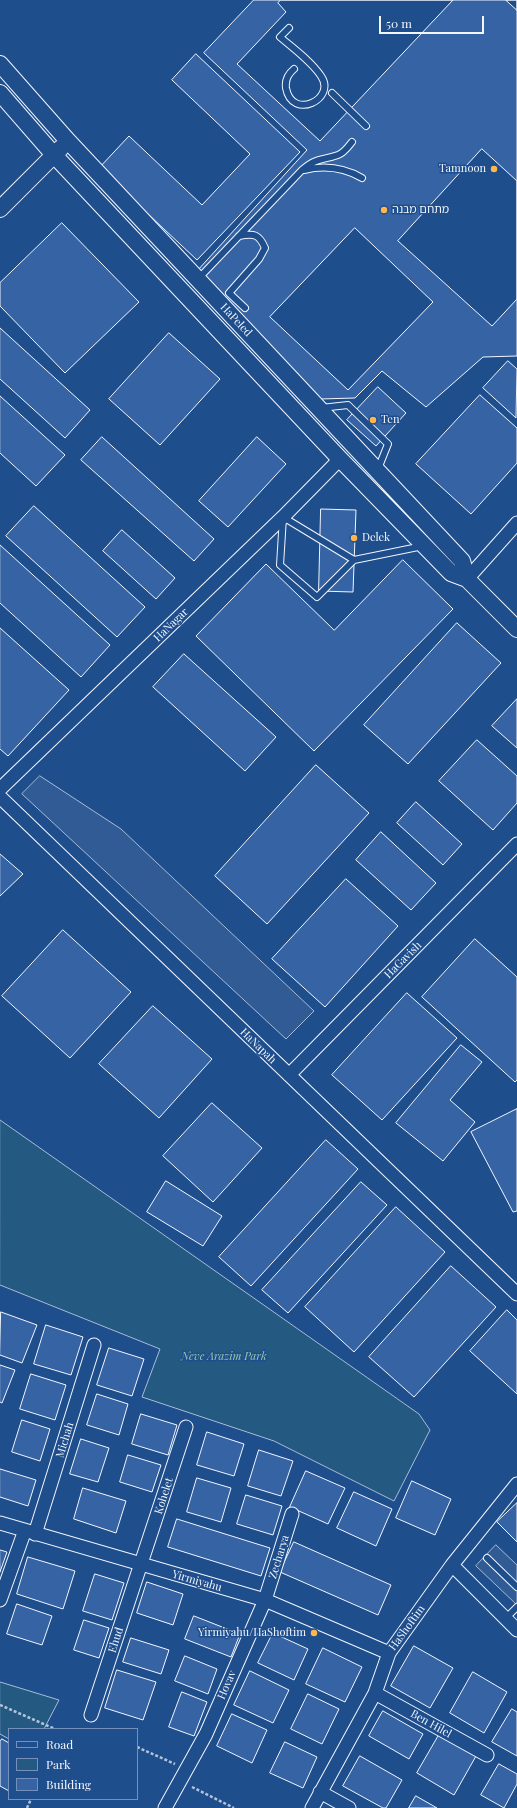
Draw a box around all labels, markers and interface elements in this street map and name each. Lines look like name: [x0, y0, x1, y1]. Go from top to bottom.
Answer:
scale bar: [381, 8, 486, 34]
text: 50 m: [386, 15, 412, 31]
place label: Tamnoon: [439, 162, 486, 176]
marker: Tamnoon: [489, 164, 499, 174]
place label: מתחם מבנה: [392, 203, 449, 217]
marker: מתחם מבנה: [379, 205, 389, 215]
street label: HaPeled: [217, 301, 255, 339]
place label: Ten: [381, 413, 399, 427]
marker: Ten: [368, 415, 378, 425]
place label: Delek: [362, 531, 390, 545]
marker: Delek: [349, 533, 359, 543]
street label: HaNagar: [151, 605, 191, 645]
street label: HaGavish: [382, 939, 424, 981]
street label: HaNapah: [237, 1026, 279, 1066]
park label: Neve Arazim Park: [181, 1350, 267, 1364]
street label: Michah: [53, 1421, 77, 1459]
street label: Kohelet: [152, 1476, 176, 1516]
street label: Zecharya: [266, 1533, 292, 1581]
street label: Yirmiyahu: [171, 1568, 223, 1594]
street label: HaShoftim: [386, 1603, 428, 1653]
street label: Ehud: [106, 1626, 126, 1654]
place label: Yirmiyahu/HaShoftim: [198, 1626, 306, 1640]
marker: Yirmiyahu/HaShoftim: [309, 1628, 319, 1638]
street label: Hovav: [215, 1669, 239, 1701]
street label: Ben Hilel: [408, 1707, 454, 1741]
legend: [8, 1728, 138, 1800]
text: Road: [46, 1736, 73, 1752]
text: Park: [46, 1756, 71, 1772]
text: Building: [46, 1776, 91, 1792]

